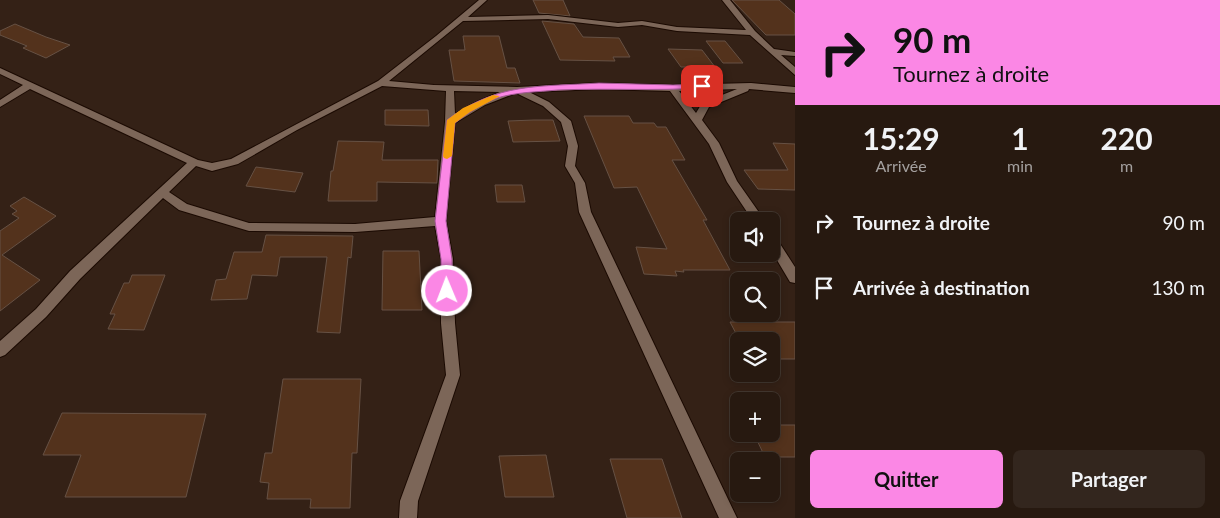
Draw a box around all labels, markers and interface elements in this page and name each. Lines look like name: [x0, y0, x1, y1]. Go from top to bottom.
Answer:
text: 90 m: [893, 18, 971, 60]
icon: right: [810, 20, 875, 85]
text: Tournez à droite: [893, 60, 1049, 87]
pin: [681, 65, 723, 107]
icon: arrive: [688, 72, 716, 100]
text: 15:29: [862, 120, 940, 156]
text: 1: [1011, 120, 1029, 156]
text: 220: [1100, 120, 1153, 156]
text: Arrivée: [875, 156, 927, 175]
text: min: [1007, 156, 1033, 175]
text: m: [1120, 156, 1133, 175]
icon: right: [810, 209, 838, 237]
text: Tournez à droite: [853, 211, 990, 234]
text: 90 m: [1162, 211, 1205, 234]
map controls: [730, 212, 780, 502]
button: sound: [730, 212, 780, 262]
position arrow: [420, 264, 472, 316]
button: search: [730, 272, 780, 322]
icon: arrive: [810, 274, 838, 302]
text: Arrivée à destination: [853, 276, 1030, 299]
text: 130 m: [1151, 276, 1205, 299]
button: layers: [730, 332, 780, 382]
button: +: [730, 392, 780, 442]
button: Quitter: [810, 450, 1003, 508]
button: Partager: [1013, 450, 1205, 508]
button: −: [730, 452, 780, 502]

